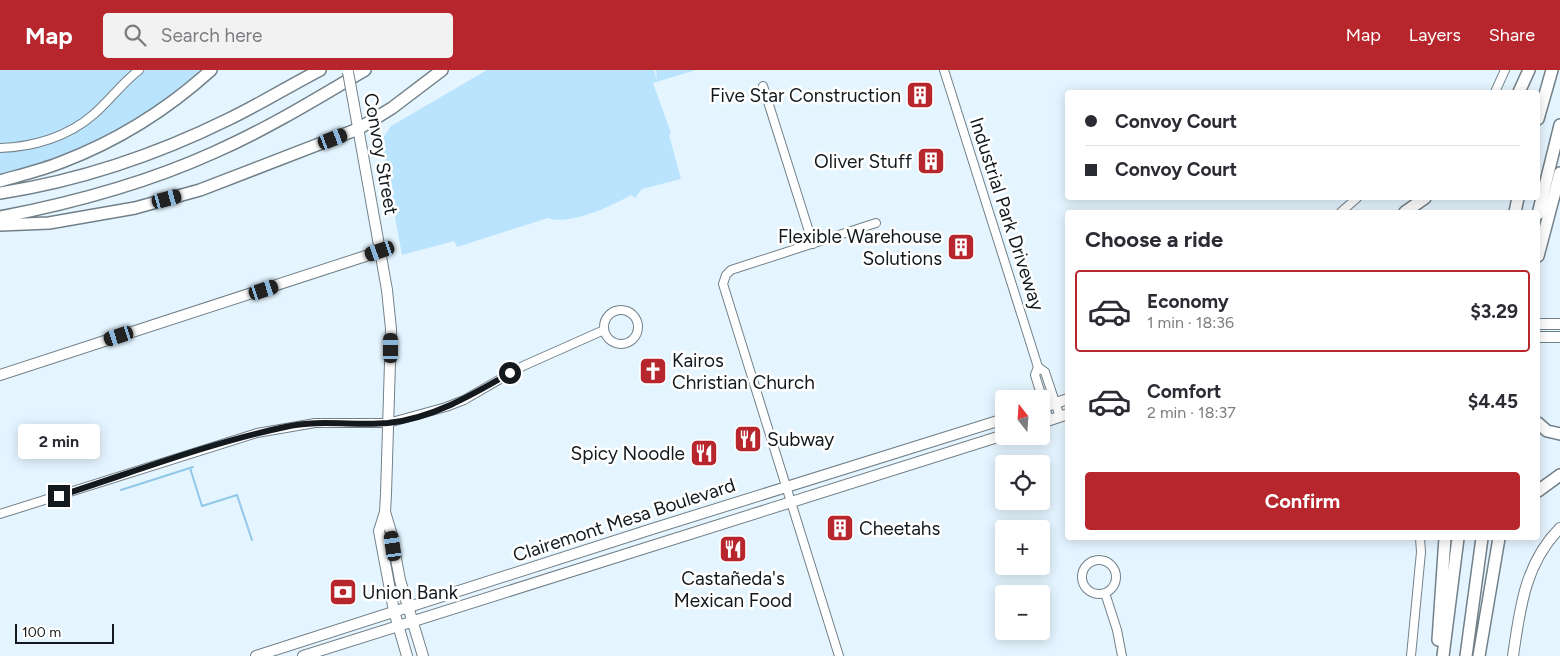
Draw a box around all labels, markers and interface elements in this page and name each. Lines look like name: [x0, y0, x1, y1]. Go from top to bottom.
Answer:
search box: [103, 13, 453, 58]
text: Map: [25, 21, 73, 50]
icon: search: [121, 21, 149, 49]
text: Search here: [161, 24, 262, 47]
text: Map: [1346, 24, 1381, 46]
text: Layers: [1409, 24, 1461, 46]
text: Share: [1489, 24, 1535, 46]
building icon: Five Star Construction: [905, 80, 935, 110]
place label: Five Star Construction: [710, 84, 901, 107]
street label: Convoy Street: [359, 91, 403, 217]
text: Convoy Court: [1115, 110, 1237, 133]
street label: Industrial Park Driveway: [965, 115, 1049, 313]
car: [316, 127, 349, 151]
building icon: Oliver Stuff: [916, 146, 946, 176]
place label: Oliver Stuff: [814, 150, 912, 173]
text: Convoy Court: [1115, 158, 1237, 181]
car: [150, 188, 183, 210]
place label: Flexible Warehouse Solutions: [778, 225, 942, 270]
text: Choose a ride: [1085, 226, 1223, 253]
building icon: Flexible Warehouse Solutions: [946, 232, 976, 262]
car: [363, 239, 396, 263]
car: [247, 278, 280, 302]
icon: car: [1087, 289, 1132, 334]
text: Economy: [1147, 290, 1229, 313]
text: $3.29: [1470, 300, 1518, 323]
text: 1 min · 18:36: [1147, 313, 1234, 332]
car: [102, 324, 135, 348]
car: [383, 333, 398, 363]
place label: Kairos Christian Church: [672, 349, 815, 394]
church icon: Kairos Christian Church: [638, 356, 668, 386]
route start: [499, 362, 521, 384]
icon: car: [1087, 379, 1132, 424]
text: Comfort: [1147, 380, 1222, 403]
north arrow: [995, 390, 1050, 445]
map controls: [995, 390, 1050, 640]
text: $4.45: [1468, 390, 1518, 413]
text: 2 min · 18:37: [1147, 403, 1236, 422]
callout: 2 min: [18, 424, 100, 458]
restaurant icon: Subway: [733, 424, 763, 454]
place label: Subway: [767, 428, 834, 451]
text: 2 min: [39, 432, 79, 451]
restaurant icon: Spicy Noodle: [689, 438, 719, 468]
place label: Spicy Noodle: [571, 442, 685, 465]
button: locate: [995, 455, 1050, 510]
button: Confirm: [1085, 472, 1520, 530]
street label: Clairemont Mesa Boulevard: [510, 473, 738, 567]
route end: [48, 485, 70, 507]
building icon: Cheetahs: [825, 513, 855, 543]
place label: Cheetahs: [859, 517, 940, 540]
button: +: [995, 520, 1050, 575]
car: [383, 530, 402, 562]
restaurant icon: Castañeda's Mexican Food: [718, 534, 748, 564]
place label: Castañeda's Mexican Food: [674, 567, 792, 612]
bank icon: Union Bank: [328, 577, 358, 607]
place label: Union Bank: [362, 581, 459, 604]
button: −: [995, 585, 1050, 640]
scale bar: [15, 621, 114, 644]
text: 100 m: [22, 624, 61, 641]

